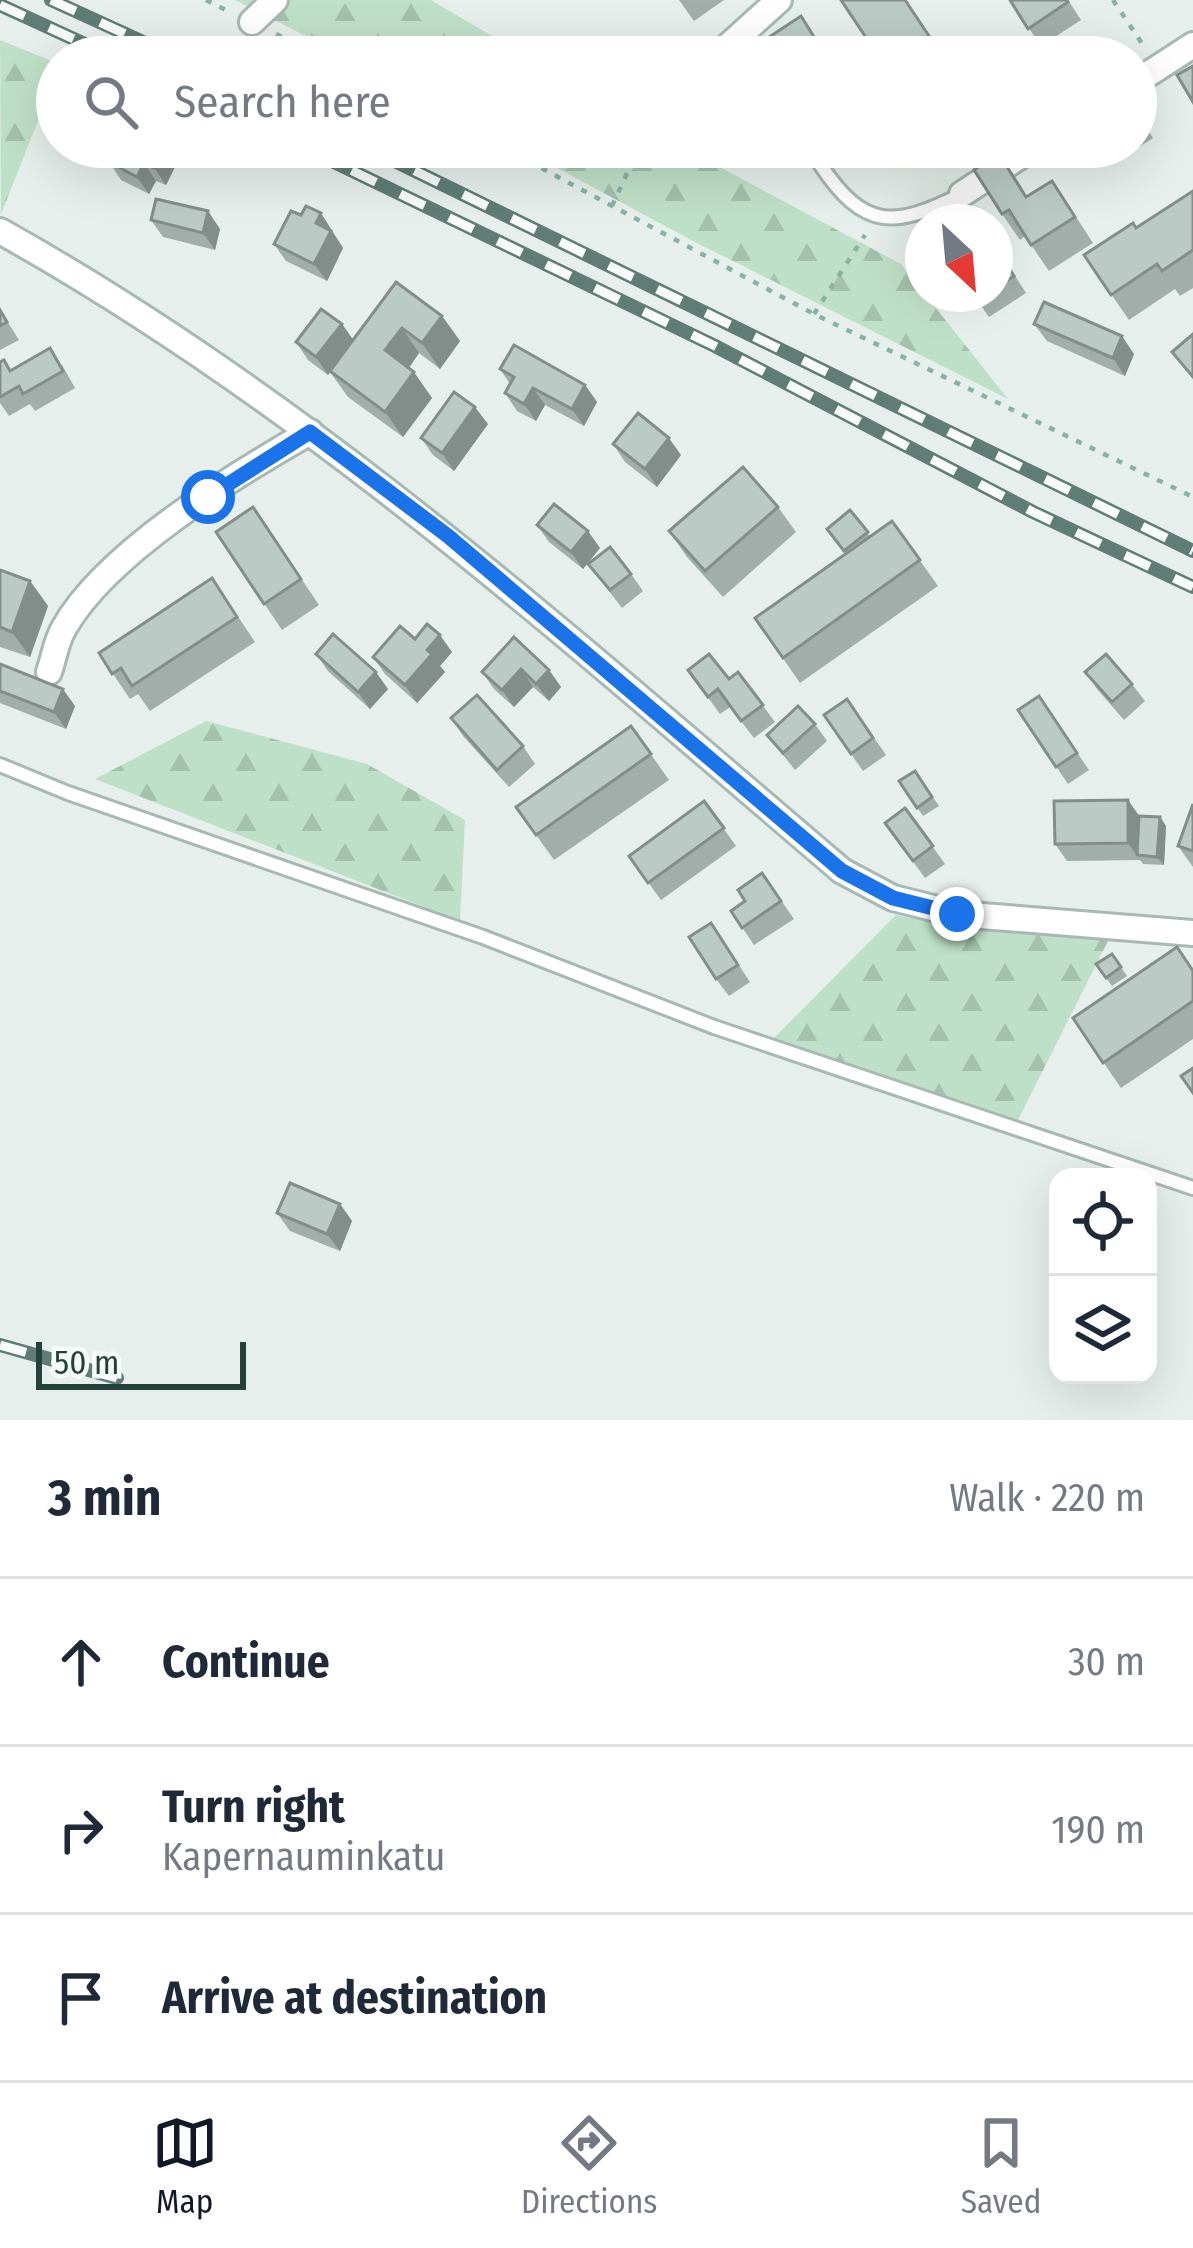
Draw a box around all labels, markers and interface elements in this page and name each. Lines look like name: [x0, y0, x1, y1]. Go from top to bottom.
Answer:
search box: [36, 36, 1157, 168]
icon: search: [78, 69, 144, 135]
text: Search here: [174, 75, 391, 129]
north arrow: [905, 204, 1013, 312]
route start: [181, 470, 235, 524]
route end: [930, 887, 984, 941]
map controls: [1049, 1168, 1157, 1384]
button: locate: [1049, 1168, 1157, 1276]
button: layers: [1049, 1276, 1157, 1384]
scale bar: [36, 1336, 246, 1389]
text: 50 m: [54, 1343, 119, 1383]
text: 3 min: [48, 1467, 162, 1529]
text: Walk · 220 m: [949, 1475, 1145, 1521]
icon: ahead: [48, 1629, 114, 1695]
text: Continue: [162, 1635, 330, 1689]
text: 30 m: [1068, 1639, 1145, 1685]
text: Turn right: [162, 1780, 345, 1834]
icon: right: [48, 1797, 114, 1863]
text: 190 m: [1051, 1807, 1145, 1853]
text: Kapernauminkatu: [162, 1834, 445, 1880]
icon: arrive: [48, 1965, 114, 2031]
text: Arrive at destination: [162, 1971, 547, 2025]
tab: Map: [152, 2110, 218, 2222]
tab: Directions: [521, 2110, 657, 2222]
tab: Saved: [961, 2110, 1041, 2222]

